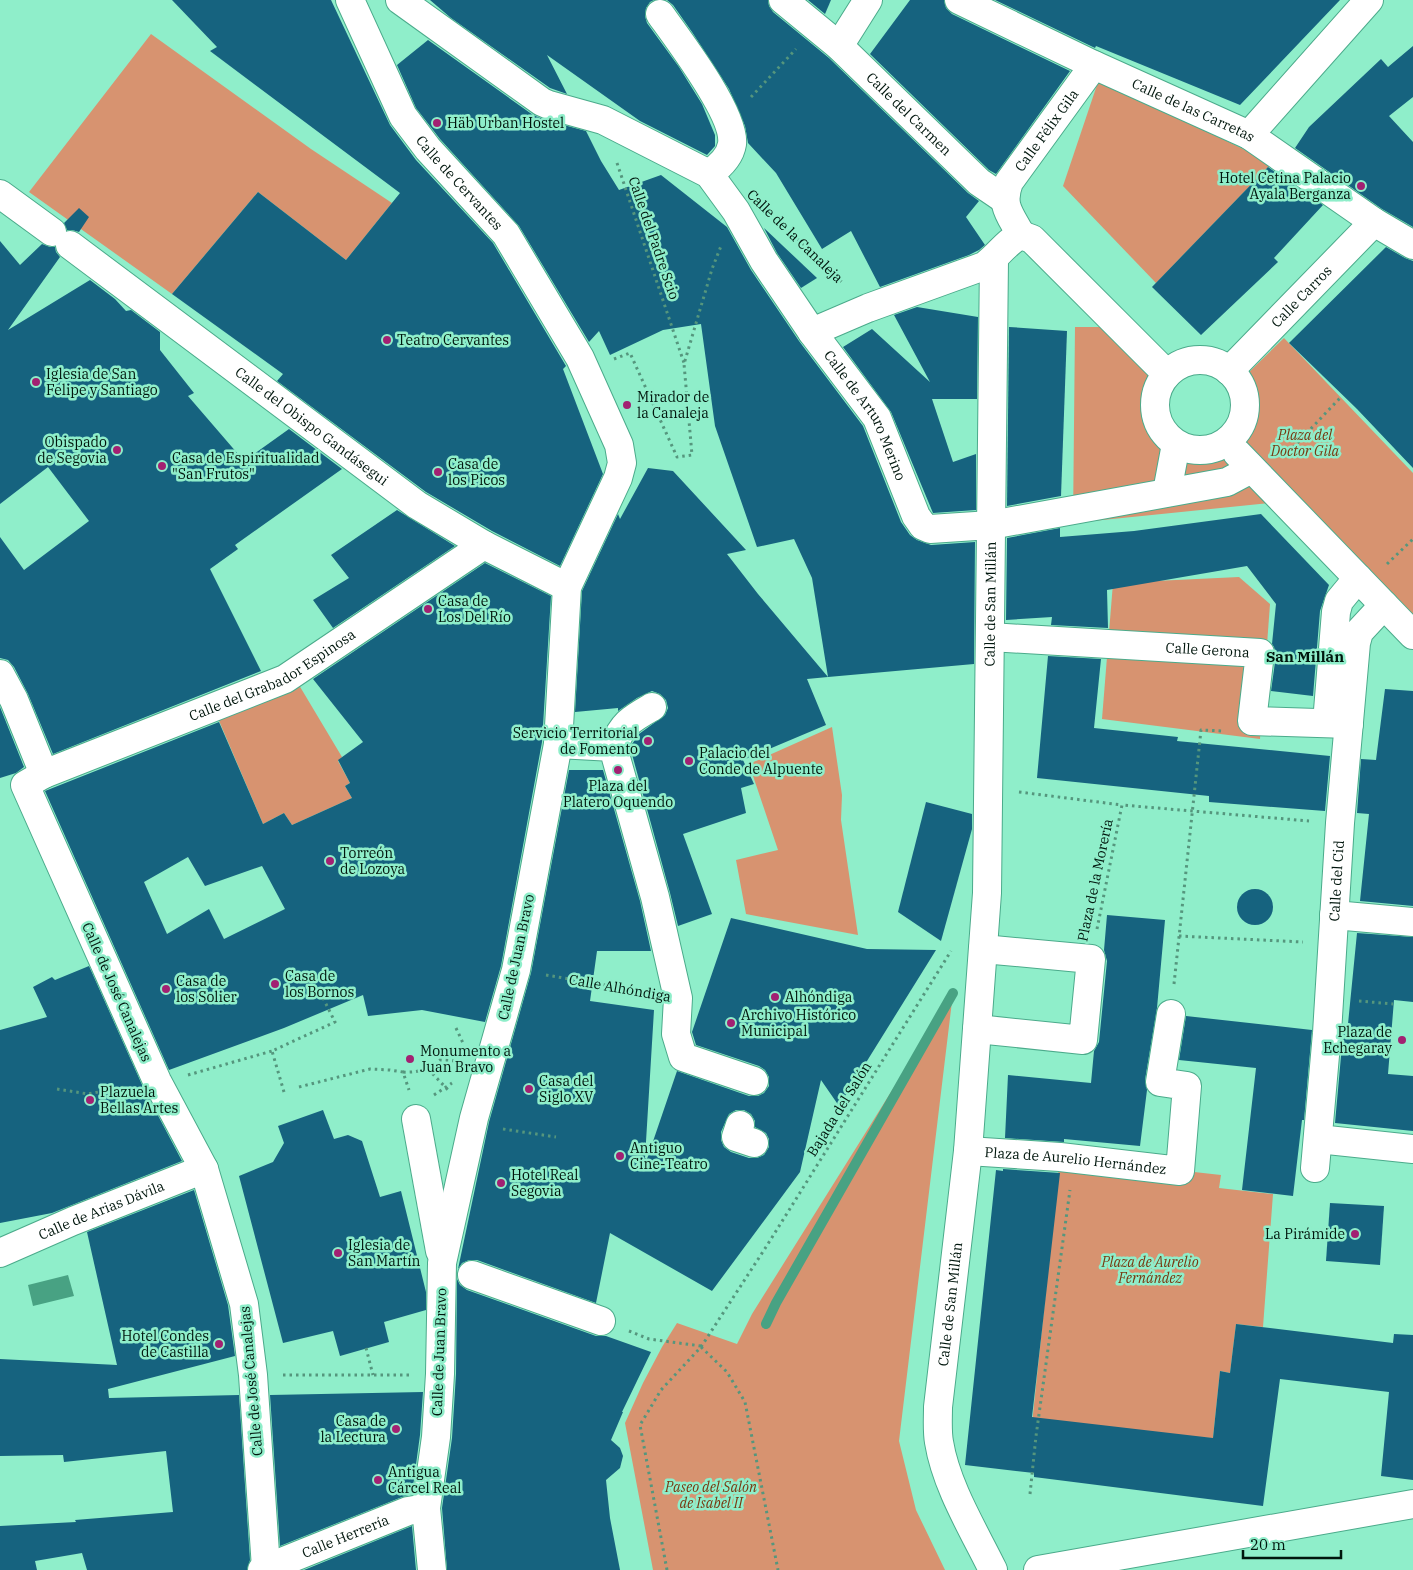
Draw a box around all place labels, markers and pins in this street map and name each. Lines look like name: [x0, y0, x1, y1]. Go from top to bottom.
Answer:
place label: Häb Urban Hostel: [447, 114, 564, 132]
marker: Häb Urban Hostel: [431, 117, 443, 129]
place label: Hotel Cetina Palacio Ayala Berganza: [1219, 169, 1351, 203]
marker: Hotel Cetina Palacio Ayala Berganza: [1355, 180, 1367, 192]
place label: Teatro Cervantes: [397, 331, 509, 349]
marker: Teatro Cervantes: [381, 334, 393, 346]
place label: Iglesia de San Felipe y Santiago: [46, 365, 158, 399]
marker: Iglesia de San Felipe y Santiago: [30, 376, 42, 388]
place label: Mirador de la Canaleja: [637, 388, 709, 422]
marker: Mirador de la Canaleja: [621, 399, 633, 411]
place label: Obispado de Segovia: [37, 433, 107, 467]
marker: Obispado de Segovia: [111, 444, 123, 456]
place label: Casa de Espiritualidad "San Frutos": [172, 449, 320, 483]
place label: Casa de los Picos: [448, 455, 505, 489]
marker: Casa de Espiritualidad "San Frutos": [156, 460, 168, 472]
marker: Casa de los Picos: [432, 466, 444, 478]
place label: Casa de Los Del Río: [438, 592, 511, 626]
marker: Casa de Los Del Río: [422, 603, 434, 615]
place label: Servicio Territorial de Fomento: [513, 724, 638, 758]
marker: Servicio Territorial de Fomento: [642, 735, 654, 747]
place label: Palacio del Conde de Alpuente: [699, 744, 823, 778]
marker: Palacio del Conde de Alpuente: [683, 755, 695, 767]
marker: Plaza del Platero Oquendo: [612, 764, 624, 776]
place label: Plaza del Platero Oquendo: [563, 777, 673, 811]
place label: Torreón de Lozoya: [340, 844, 405, 878]
marker: Torreón de Lozoya: [324, 855, 336, 867]
place label: Casa de los Bornos: [285, 967, 354, 1001]
place label: Casa de los Solier: [176, 972, 237, 1006]
marker: Casa de los Bornos: [269, 978, 281, 990]
marker: Casa de los Solier: [160, 983, 172, 995]
place label: Alhóndiga: [785, 988, 853, 1006]
marker: Alhóndiga: [769, 991, 781, 1003]
place label: Archivo Histórico Municipal: [741, 1006, 856, 1040]
marker: Archivo Histórico Municipal: [725, 1017, 737, 1029]
place label: Plaza de Echegaray: [1323, 1023, 1393, 1057]
marker: Plaza de Echegaray: [1396, 1034, 1408, 1046]
place label: Monumento a Juan Bravo: [420, 1042, 512, 1076]
marker: Monumento a Juan Bravo: [404, 1053, 416, 1065]
place label: Casa del Siglo XV: [539, 1072, 594, 1106]
place label: Plazuela Bellas Artes: [100, 1083, 178, 1117]
marker: Casa del Siglo XV: [523, 1083, 535, 1095]
marker: Plazuela Bellas Artes: [84, 1094, 96, 1106]
place label: Antiguo Cine-Teatro: [630, 1139, 708, 1173]
marker: Antiguo Cine-Teatro: [614, 1150, 626, 1162]
place label: Hotel Real Segovia: [511, 1166, 579, 1200]
marker: Hotel Real Segovia: [495, 1177, 507, 1189]
place label: La Pirámide: [1265, 1225, 1345, 1243]
marker: La Pirámide: [1349, 1228, 1361, 1240]
place label: Iglesia de San Martín: [348, 1236, 421, 1270]
marker: Iglesia de San Martín: [332, 1247, 344, 1259]
place label: Hotel Condes de Castilla: [122, 1327, 209, 1361]
marker: Hotel Condes de Castilla: [213, 1338, 225, 1350]
place label: Casa de la Lectura: [320, 1412, 386, 1446]
marker: Casa de la Lectura: [390, 1423, 402, 1435]
place label: Antigua Cárcel Real: [388, 1463, 462, 1497]
marker: Antigua Cárcel Real: [372, 1474, 384, 1486]

